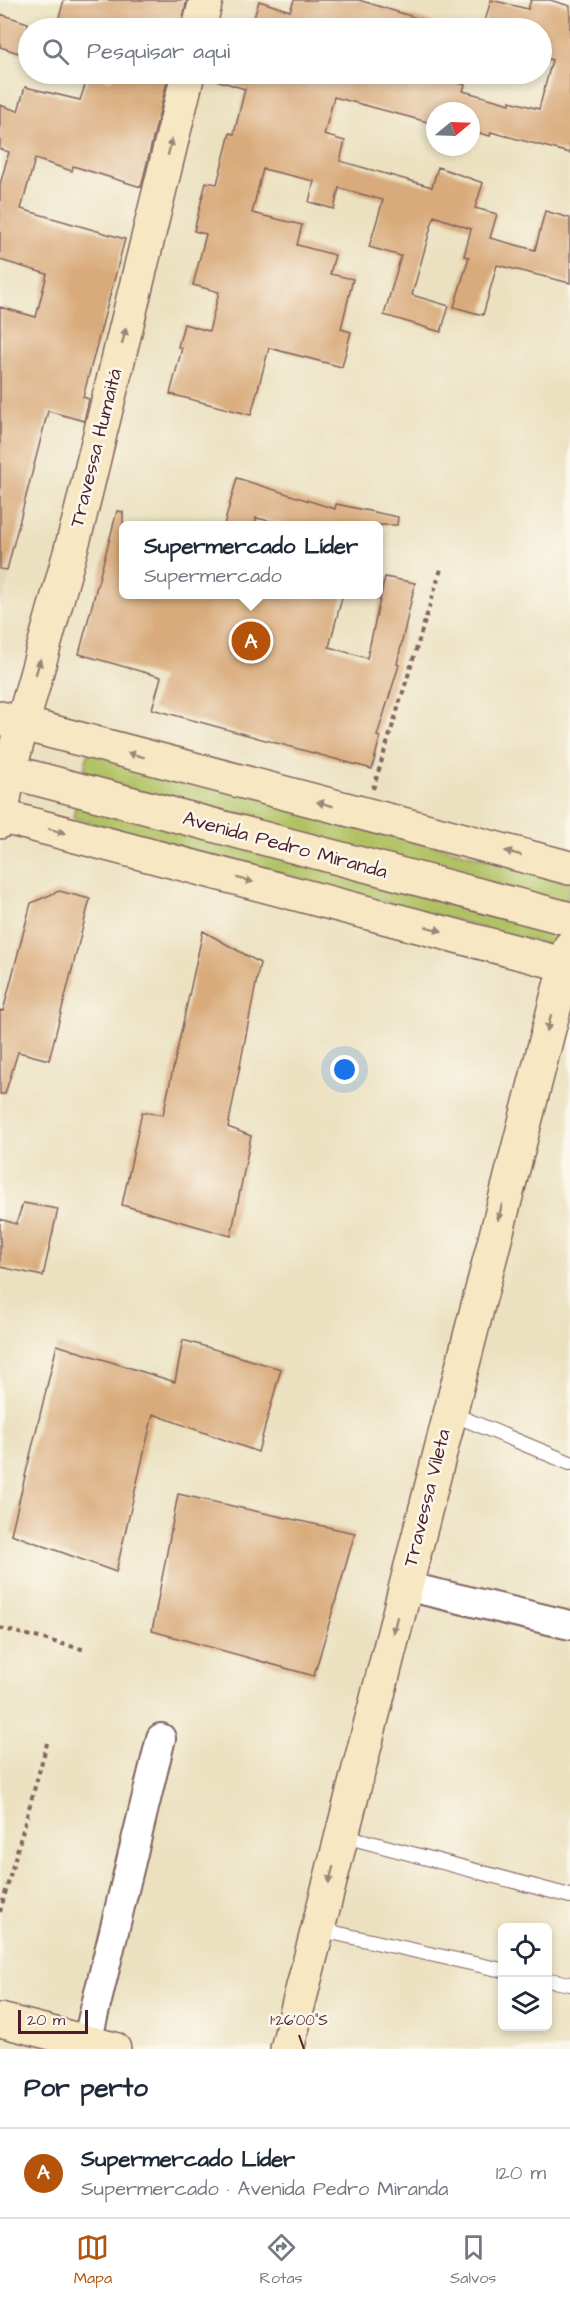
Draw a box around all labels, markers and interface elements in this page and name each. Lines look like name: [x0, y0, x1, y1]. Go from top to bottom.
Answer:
search box: [18, 18, 552, 84]
icon: search: [39, 35, 72, 68]
text: Pesquisar aqui: [87, 36, 230, 67]
north arrow: [426, 102, 480, 156]
one-way arrow: [166, 138, 176, 156]
one-way arrow: [119, 327, 129, 346]
street label: Travessa Humaitá: [63, 366, 129, 530]
popup: [119, 521, 383, 599]
text: Supermercado Líder: [144, 531, 358, 562]
text: Supermercado: [144, 562, 282, 590]
pin: A: [232, 618, 270, 664]
one-way arrow: [34, 658, 43, 676]
one-way arrow: [127, 749, 145, 759]
one-way arrow: [315, 799, 334, 809]
street label: Avenida Pedro Miranda: [180, 804, 390, 886]
one-way arrow: [48, 827, 66, 836]
one-way arrow: [504, 848, 522, 858]
one-way arrow: [236, 876, 254, 886]
one-way arrow: [425, 925, 443, 935]
one-way arrow: [543, 1014, 553, 1033]
your location: [330, 1055, 359, 1084]
one-way arrow: [495, 1203, 504, 1221]
street label: Travessa Vileta: [396, 1426, 458, 1570]
one-way arrow: [389, 1616, 399, 1634]
one-way arrow: [325, 1866, 335, 1884]
map controls: [498, 1923, 552, 2031]
button: locate: [498, 1923, 552, 1977]
button: layers: [498, 1977, 552, 2031]
scale bar: [18, 2007, 88, 2034]
text: 20 m: [27, 2009, 65, 2031]
text: 1°26'00"S: [270, 2010, 328, 2031]
text: Por perto: [24, 2070, 148, 2106]
text: Supermercado Líder: [81, 2144, 295, 2175]
text: A: [37, 2159, 50, 2187]
text: 120 m: [496, 2159, 546, 2187]
text: Supermercado · Avenida Pedro Miranda: [81, 2175, 448, 2203]
tab: Mapa: [74, 2231, 112, 2289]
tab: Rotas: [260, 2231, 303, 2289]
tab: Salvos: [450, 2231, 496, 2289]

